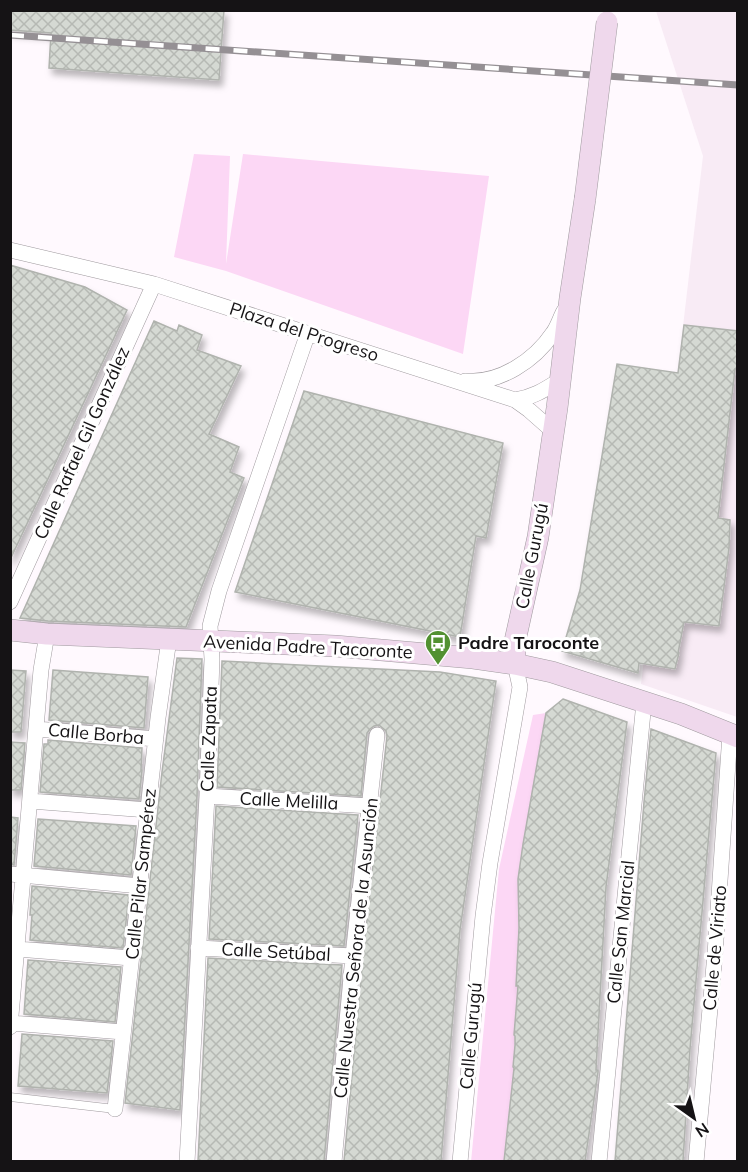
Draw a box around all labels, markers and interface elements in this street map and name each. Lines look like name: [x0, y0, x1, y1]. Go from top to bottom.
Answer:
street label: Plaza del Progreso: [227, 297, 382, 367]
street label: Calle Rafael Gil González: [29, 343, 134, 543]
street label: Calle Gurugú: [510, 501, 553, 611]
bus stop icon: Padre Taroconte: [423, 628, 453, 666]
street label: Avenida Padre Tacoronte: [203, 630, 413, 663]
place label: Padre Taroconte: [458, 631, 599, 654]
street label: Calle Zapata: [195, 686, 222, 792]
street label: Calle Borba: [47, 718, 145, 749]
street label: Calle Melilla: [239, 786, 339, 815]
street label: Calle Pilar Sampérez: [120, 787, 161, 961]
street label: Calle Nuestra Señora de la Asunción: [328, 796, 383, 1100]
street label: Calle San Marcial: [602, 859, 639, 1005]
street label: Calle de Viriato: [698, 884, 731, 1012]
street label: Calle Setúbal: [221, 937, 331, 966]
street label: Calle Gurugú: [454, 981, 487, 1091]
north arrow: [664, 1088, 724, 1148]
text: N: [692, 1119, 713, 1142]

